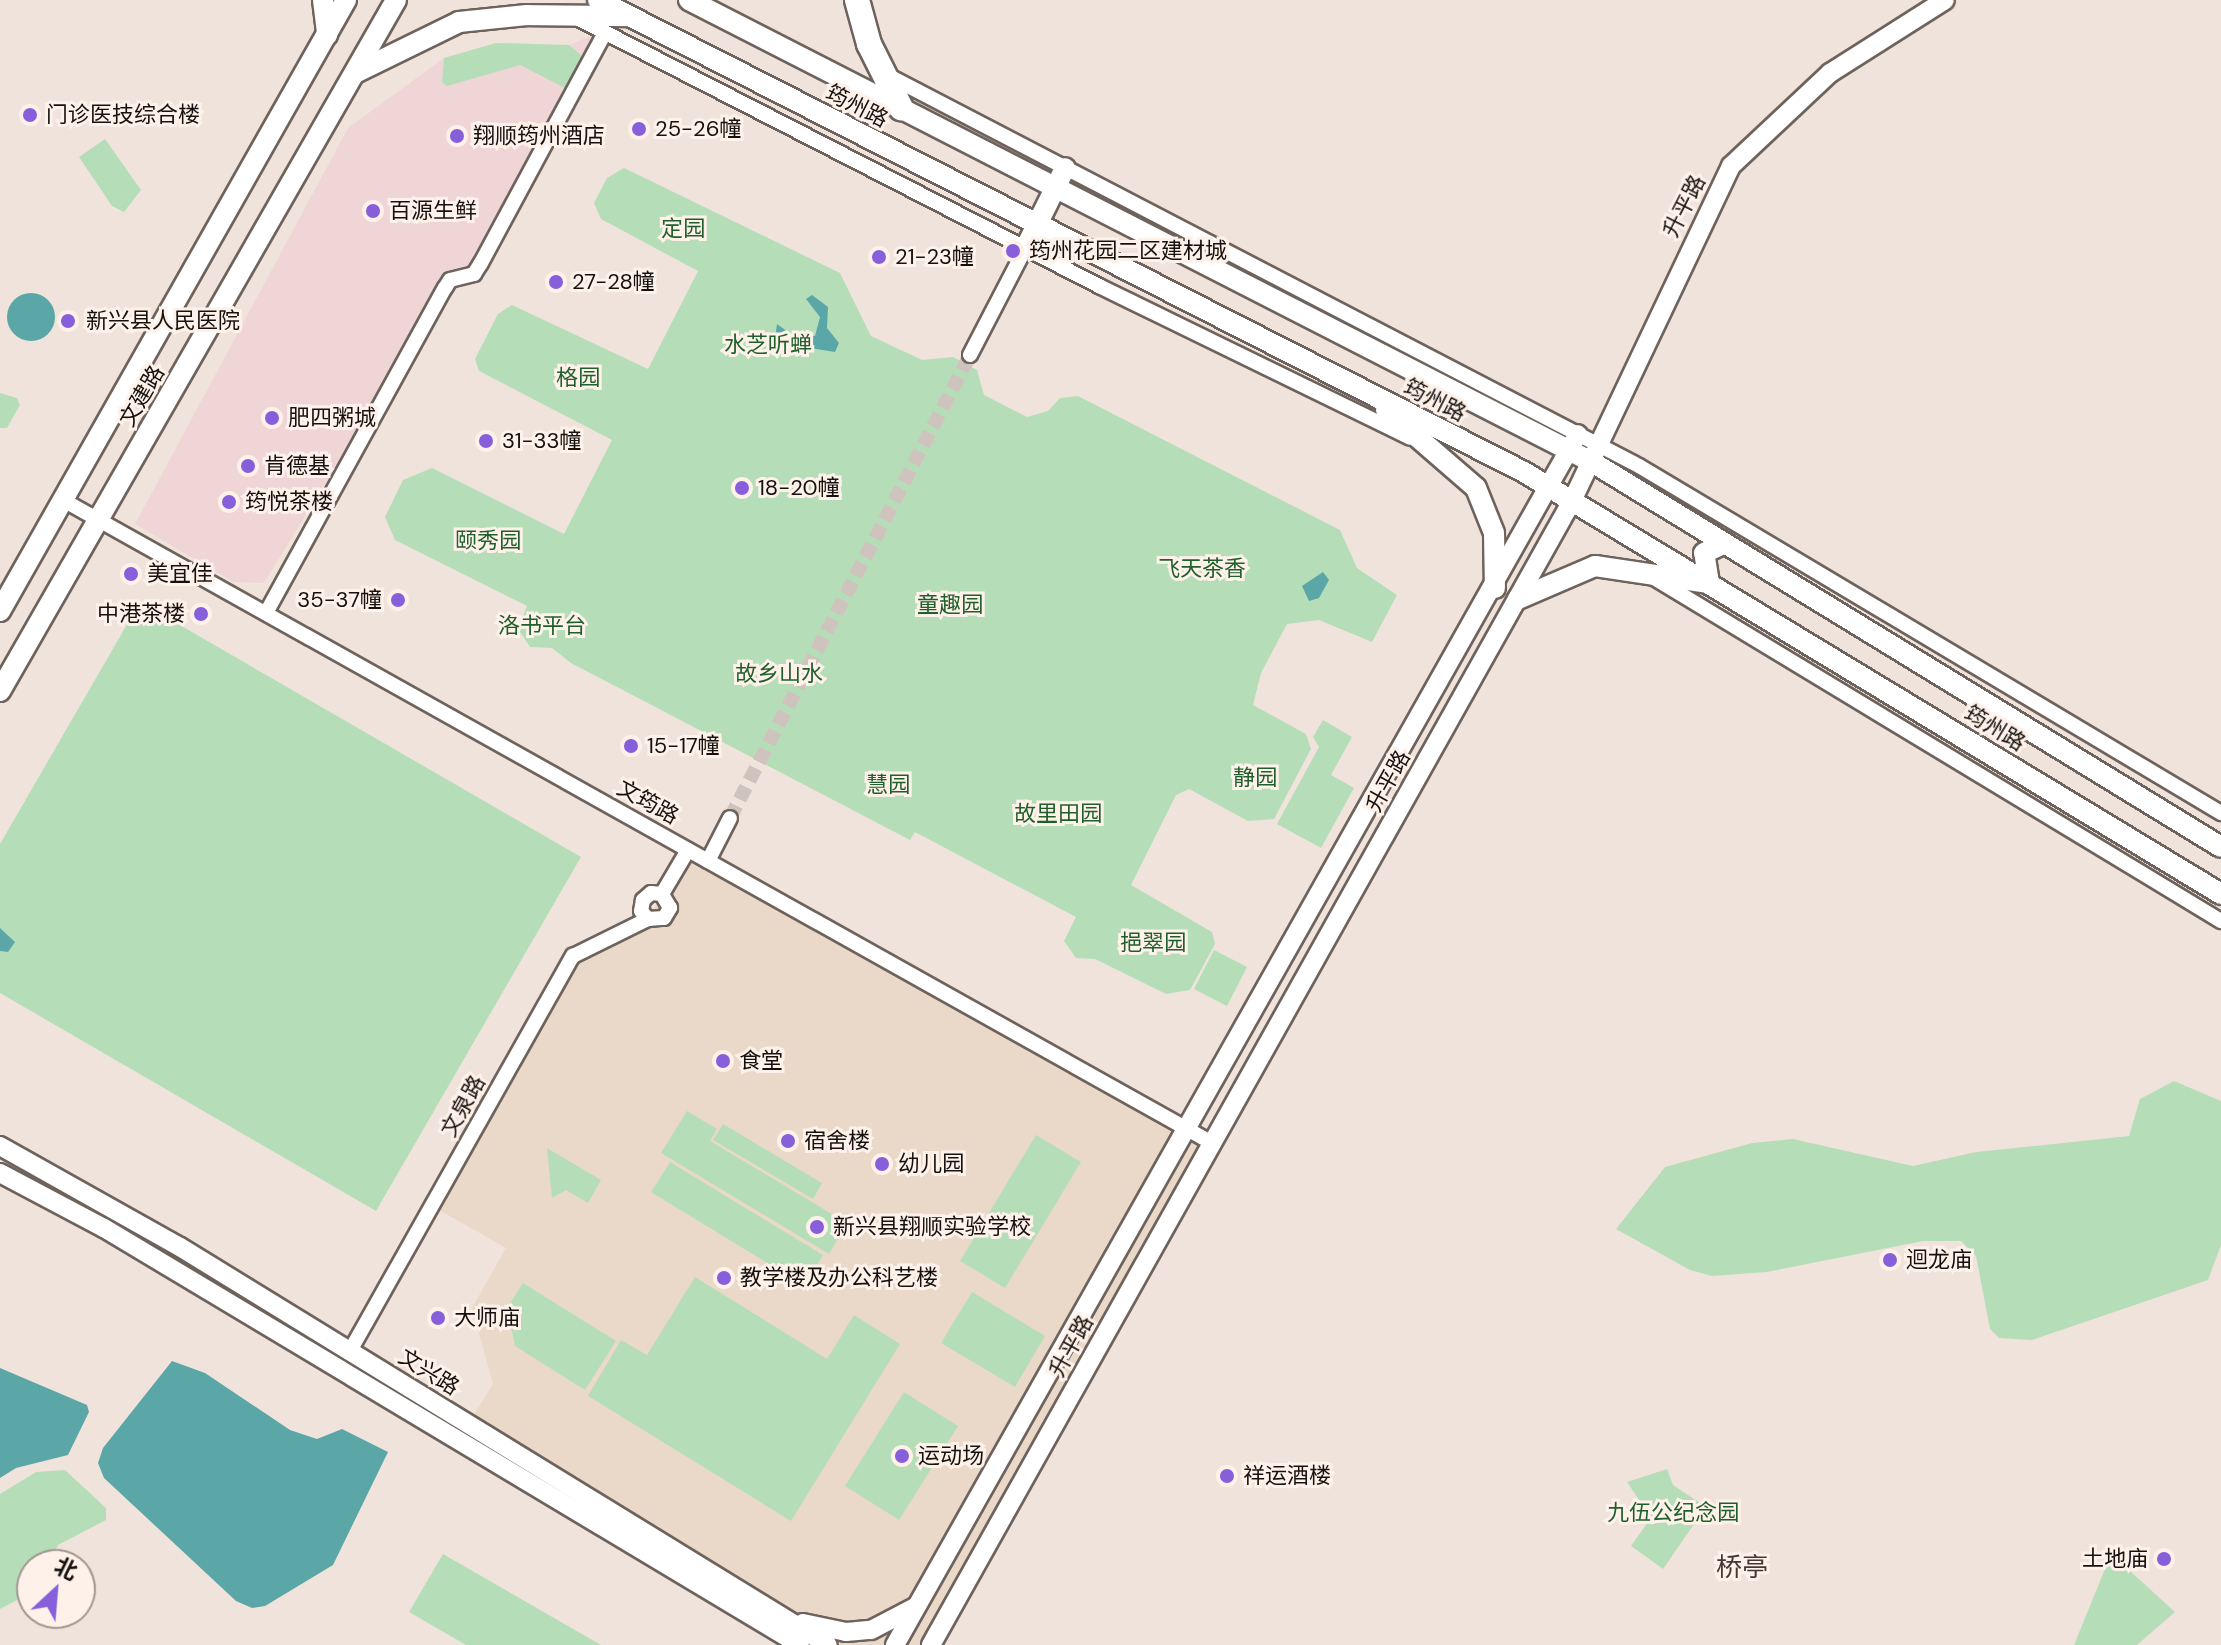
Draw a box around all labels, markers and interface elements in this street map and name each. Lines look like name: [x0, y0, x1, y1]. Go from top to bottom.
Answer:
street label: 筠州路: [822, 79, 892, 133]
place label: 门诊医技综合楼: [46, 102, 200, 128]
marker: 门诊医技综合楼: [21, 106, 39, 124]
place label: 25-26幢: [655, 116, 741, 142]
marker: 25-26幢: [630, 120, 648, 138]
place label: 翔顺筠州酒店: [473, 123, 605, 149]
marker: 翔顺筠州酒店: [448, 127, 466, 145]
street label: 升平路: [1657, 171, 1711, 241]
place label: 百源生鲜: [389, 198, 477, 224]
marker: 百源生鲜: [364, 202, 382, 220]
park label: 定园: [661, 216, 705, 242]
place label: 筠州花园二区建材城: [1029, 238, 1227, 264]
marker: 筠州花园二区建材城: [1004, 242, 1022, 260]
place label: 21-23幢: [895, 244, 974, 270]
marker: 21-23幢: [870, 248, 888, 266]
place label: 27-28幢: [572, 269, 655, 295]
marker: 27-28幢: [547, 273, 565, 291]
place label: 新兴县人民医院: [86, 308, 240, 334]
marker: 新兴县人民医院: [57, 310, 79, 332]
park label: 水芝听蝉: [724, 332, 812, 358]
street label: 文建路: [114, 361, 170, 431]
park label: 格园: [556, 365, 600, 391]
street label: 筠州路: [1400, 373, 1470, 427]
place label: 肥四粥城: [288, 405, 376, 431]
marker: 肥四粥城: [263, 409, 281, 427]
place label: 31-33幢: [502, 428, 581, 454]
marker: 31-33幢: [477, 432, 495, 450]
place label: 肯德基: [264, 453, 330, 479]
marker: 肯德基: [239, 457, 257, 475]
place label: 18-20幢: [758, 475, 840, 501]
marker: 18-20幢: [733, 479, 751, 497]
place label: 筠悦茶楼: [245, 489, 333, 515]
marker: 筠悦茶楼: [220, 493, 238, 511]
park label: 颐秀园: [455, 528, 521, 554]
park label: 飞天茶香: [1158, 556, 1246, 582]
place label: 美宜佳: [147, 561, 213, 587]
marker: 美宜佳: [122, 565, 140, 583]
place label: 35-37幢: [297, 587, 382, 613]
marker: 35-37幢: [389, 591, 407, 609]
park label: 童趣园: [917, 592, 983, 618]
place label: 中港茶楼: [97, 601, 185, 627]
marker: 中港茶楼: [192, 605, 210, 623]
park label: 洛书平台: [498, 613, 586, 639]
park label: 故乡山水: [735, 661, 823, 687]
street label: 筠州路: [1960, 700, 2030, 756]
place label: 15-17幢: [647, 733, 720, 759]
marker: 15-17幢: [622, 737, 640, 755]
street label: 升平路: [1360, 746, 1416, 816]
park label: 静园: [1233, 765, 1277, 791]
park label: 慧园: [866, 772, 910, 798]
street label: 文筠路: [613, 774, 683, 830]
park label: 故里田园: [1014, 801, 1102, 827]
park label: 挹翠园: [1120, 930, 1186, 956]
place label: 食堂: [739, 1048, 783, 1074]
marker: 食堂: [714, 1052, 732, 1070]
street label: 文泉路: [435, 1071, 491, 1141]
place label: 宿舍楼: [804, 1128, 870, 1154]
marker: 宿舍楼: [779, 1132, 797, 1150]
place label: 幼儿园: [898, 1151, 964, 1177]
marker: 幼儿园: [873, 1155, 891, 1173]
place label: 新兴县翔顺实验学校: [833, 1214, 1031, 1240]
marker: 新兴县翔顺实验学校: [808, 1218, 826, 1236]
place label: 迴龙庙: [1906, 1247, 1972, 1273]
marker: 迴龙庙: [1881, 1251, 1899, 1269]
place label: 教学楼及办公科艺楼: [740, 1265, 938, 1291]
marker: 教学楼及办公科艺楼: [715, 1269, 733, 1287]
place label: 大师庙: [454, 1305, 520, 1331]
marker: 大师庙: [429, 1309, 447, 1327]
street label: 升平路: [1043, 1311, 1099, 1381]
street label: 文兴路: [394, 1343, 464, 1401]
place label: 运动场: [918, 1443, 984, 1469]
marker: 运动场: [893, 1447, 911, 1465]
place label: 祥运酒楼: [1243, 1463, 1331, 1489]
marker: 祥运酒楼: [1218, 1467, 1236, 1485]
park label: 九伍公纪念园: [1607, 1500, 1739, 1526]
place label: 土地庙: [2082, 1546, 2148, 1572]
north arrow: [16, 1549, 96, 1629]
marker: 土地庙: [2155, 1550, 2173, 1568]
text: 北: [50, 1551, 82, 1587]
district label: 桥亭: [1716, 1552, 1768, 1584]

